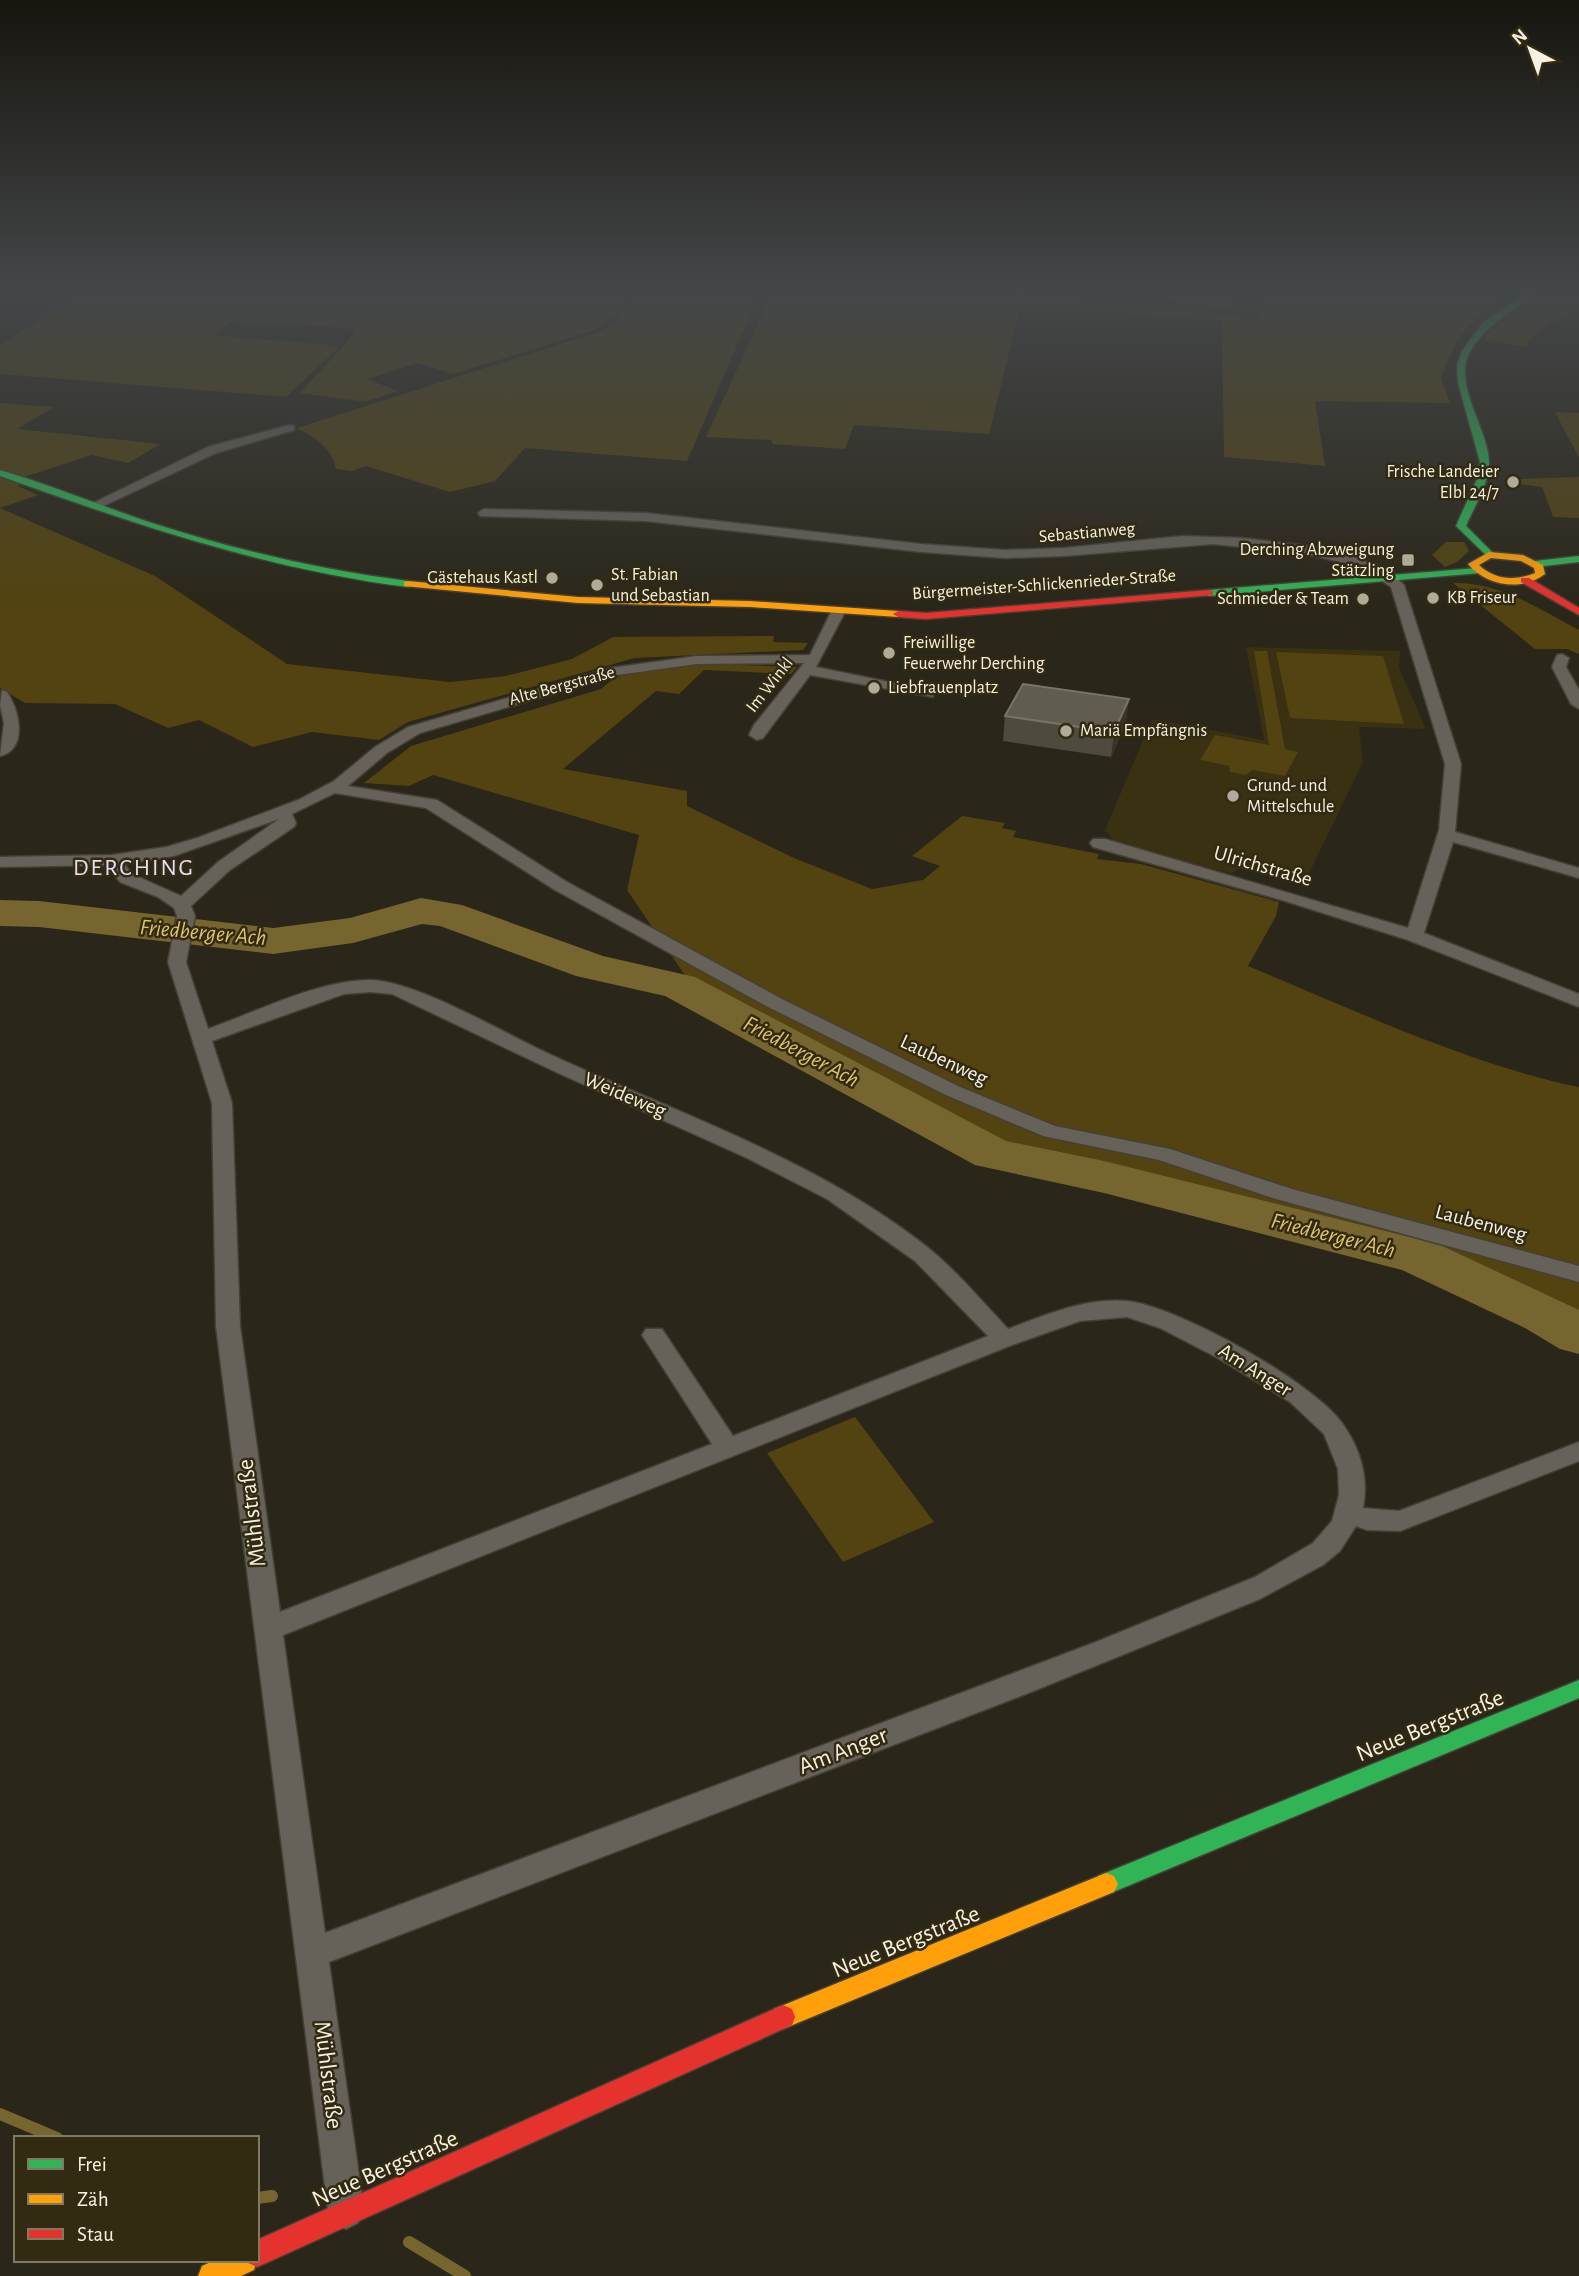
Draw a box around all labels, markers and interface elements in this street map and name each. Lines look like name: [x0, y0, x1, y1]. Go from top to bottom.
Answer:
north arrow: [1495, 14, 1565, 84]
text: N: [1509, 26, 1531, 49]
place label: Frische Landeier Elbl 24/7: [1386, 463, 1499, 502]
marker: Frische Landeier Elbl 24/7: [1505, 474, 1521, 490]
street label: Sebastianweg: [1038, 520, 1136, 546]
place label: Derching Abzweigung Stätzling: [1239, 541, 1394, 580]
marker: Derching Abzweigung Stätzling: [1400, 552, 1416, 568]
place label: St. Fabian und Sebastian: [611, 566, 710, 605]
street label: Bürgermeister-Schlickenrieder-Straße: [912, 567, 1176, 603]
place label: Gästehaus Kastl: [427, 569, 538, 587]
marker: Gästehaus Kastl: [544, 570, 560, 586]
marker: St. Fabian und Sebastian: [589, 577, 605, 593]
place label: KB Friseur: [1447, 589, 1517, 607]
place label: Schmieder & Team: [1217, 590, 1349, 608]
marker: KB Friseur: [1425, 590, 1441, 606]
marker: Schmieder & Team: [1355, 591, 1371, 607]
place label: Freiwillige Feuerwehr Derching: [903, 634, 1045, 673]
marker: Freiwillige Feuerwehr Derching: [881, 645, 897, 661]
street label: Im Winkl: [743, 654, 797, 716]
street label: Alte Bergstraße: [507, 663, 617, 709]
place label: Liebfrauenplatz: [888, 679, 998, 697]
marker: Liebfrauenplatz: [866, 680, 882, 696]
place label: Mariä Empfängnis: [1080, 722, 1207, 740]
marker: Mariä Empfängnis: [1058, 723, 1074, 739]
place label: Grund- und Mittelschule: [1247, 777, 1334, 816]
marker: Grund- und Mittelschule: [1225, 788, 1241, 804]
street label: Ulrichstraße: [1211, 842, 1315, 890]
district label: DERCHING: [73, 856, 195, 880]
water label: Friedberger Ach: [139, 916, 267, 950]
water label: Friedberger Ach: [739, 1012, 863, 1092]
street label: Laubenweg: [897, 1031, 992, 1090]
street label: Weideweg: [581, 1068, 670, 1122]
street label: Laubenweg: [1433, 1201, 1530, 1245]
water label: Friedberger Ach: [1269, 1209, 1397, 1263]
street label: Am Anger: [1215, 1339, 1295, 1401]
street label: Mühlstraße: [233, 1458, 271, 1568]
street label: Neue Bergstraße: [1353, 1685, 1507, 1767]
street label: Am Anger: [795, 1723, 891, 1779]
street label: Neue Bergstraße: [829, 1901, 983, 1983]
street label: Mühlstraße: [309, 2020, 347, 2130]
street label: Neue Bergstraße: [308, 2126, 462, 2212]
legend: [14, 2136, 259, 2262]
text: Frei: [77, 2154, 107, 2175]
text: Zäh: [77, 2189, 109, 2210]
text: Stau: [77, 2224, 114, 2245]

